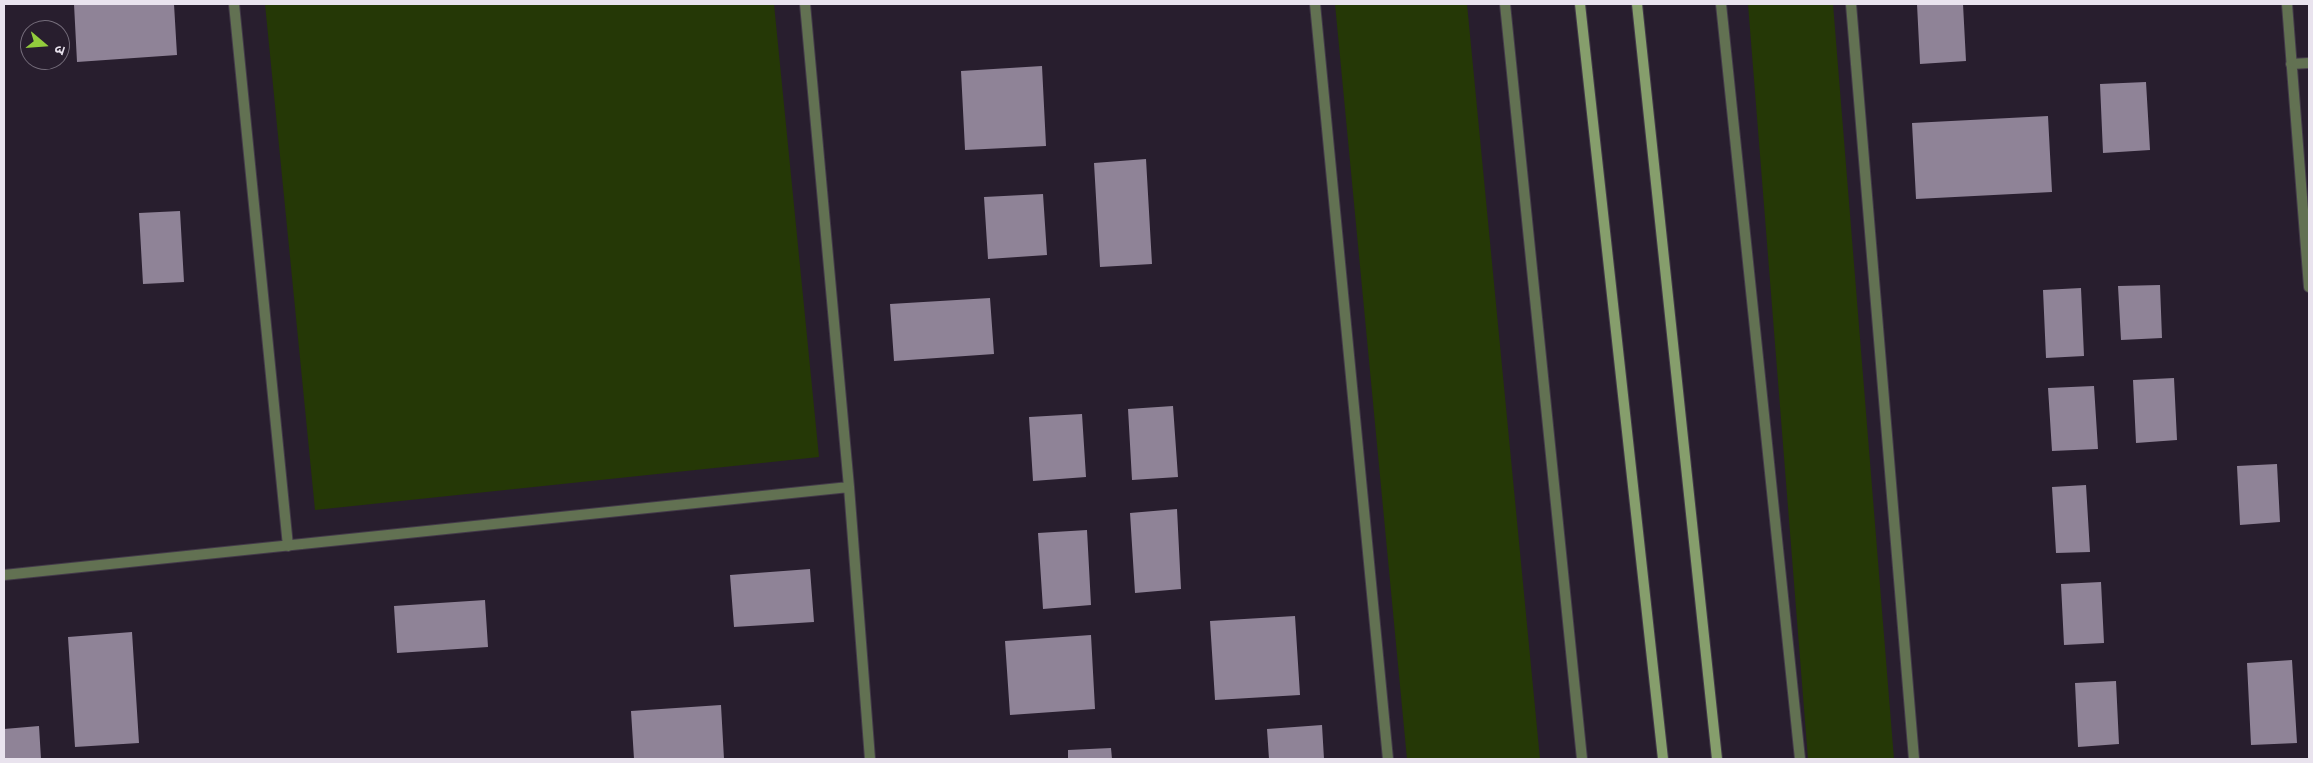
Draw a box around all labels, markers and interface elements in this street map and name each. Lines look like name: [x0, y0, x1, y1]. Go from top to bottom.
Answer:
north arrow: [20, 20, 70, 70]
text: उ: [49, 43, 68, 56]

